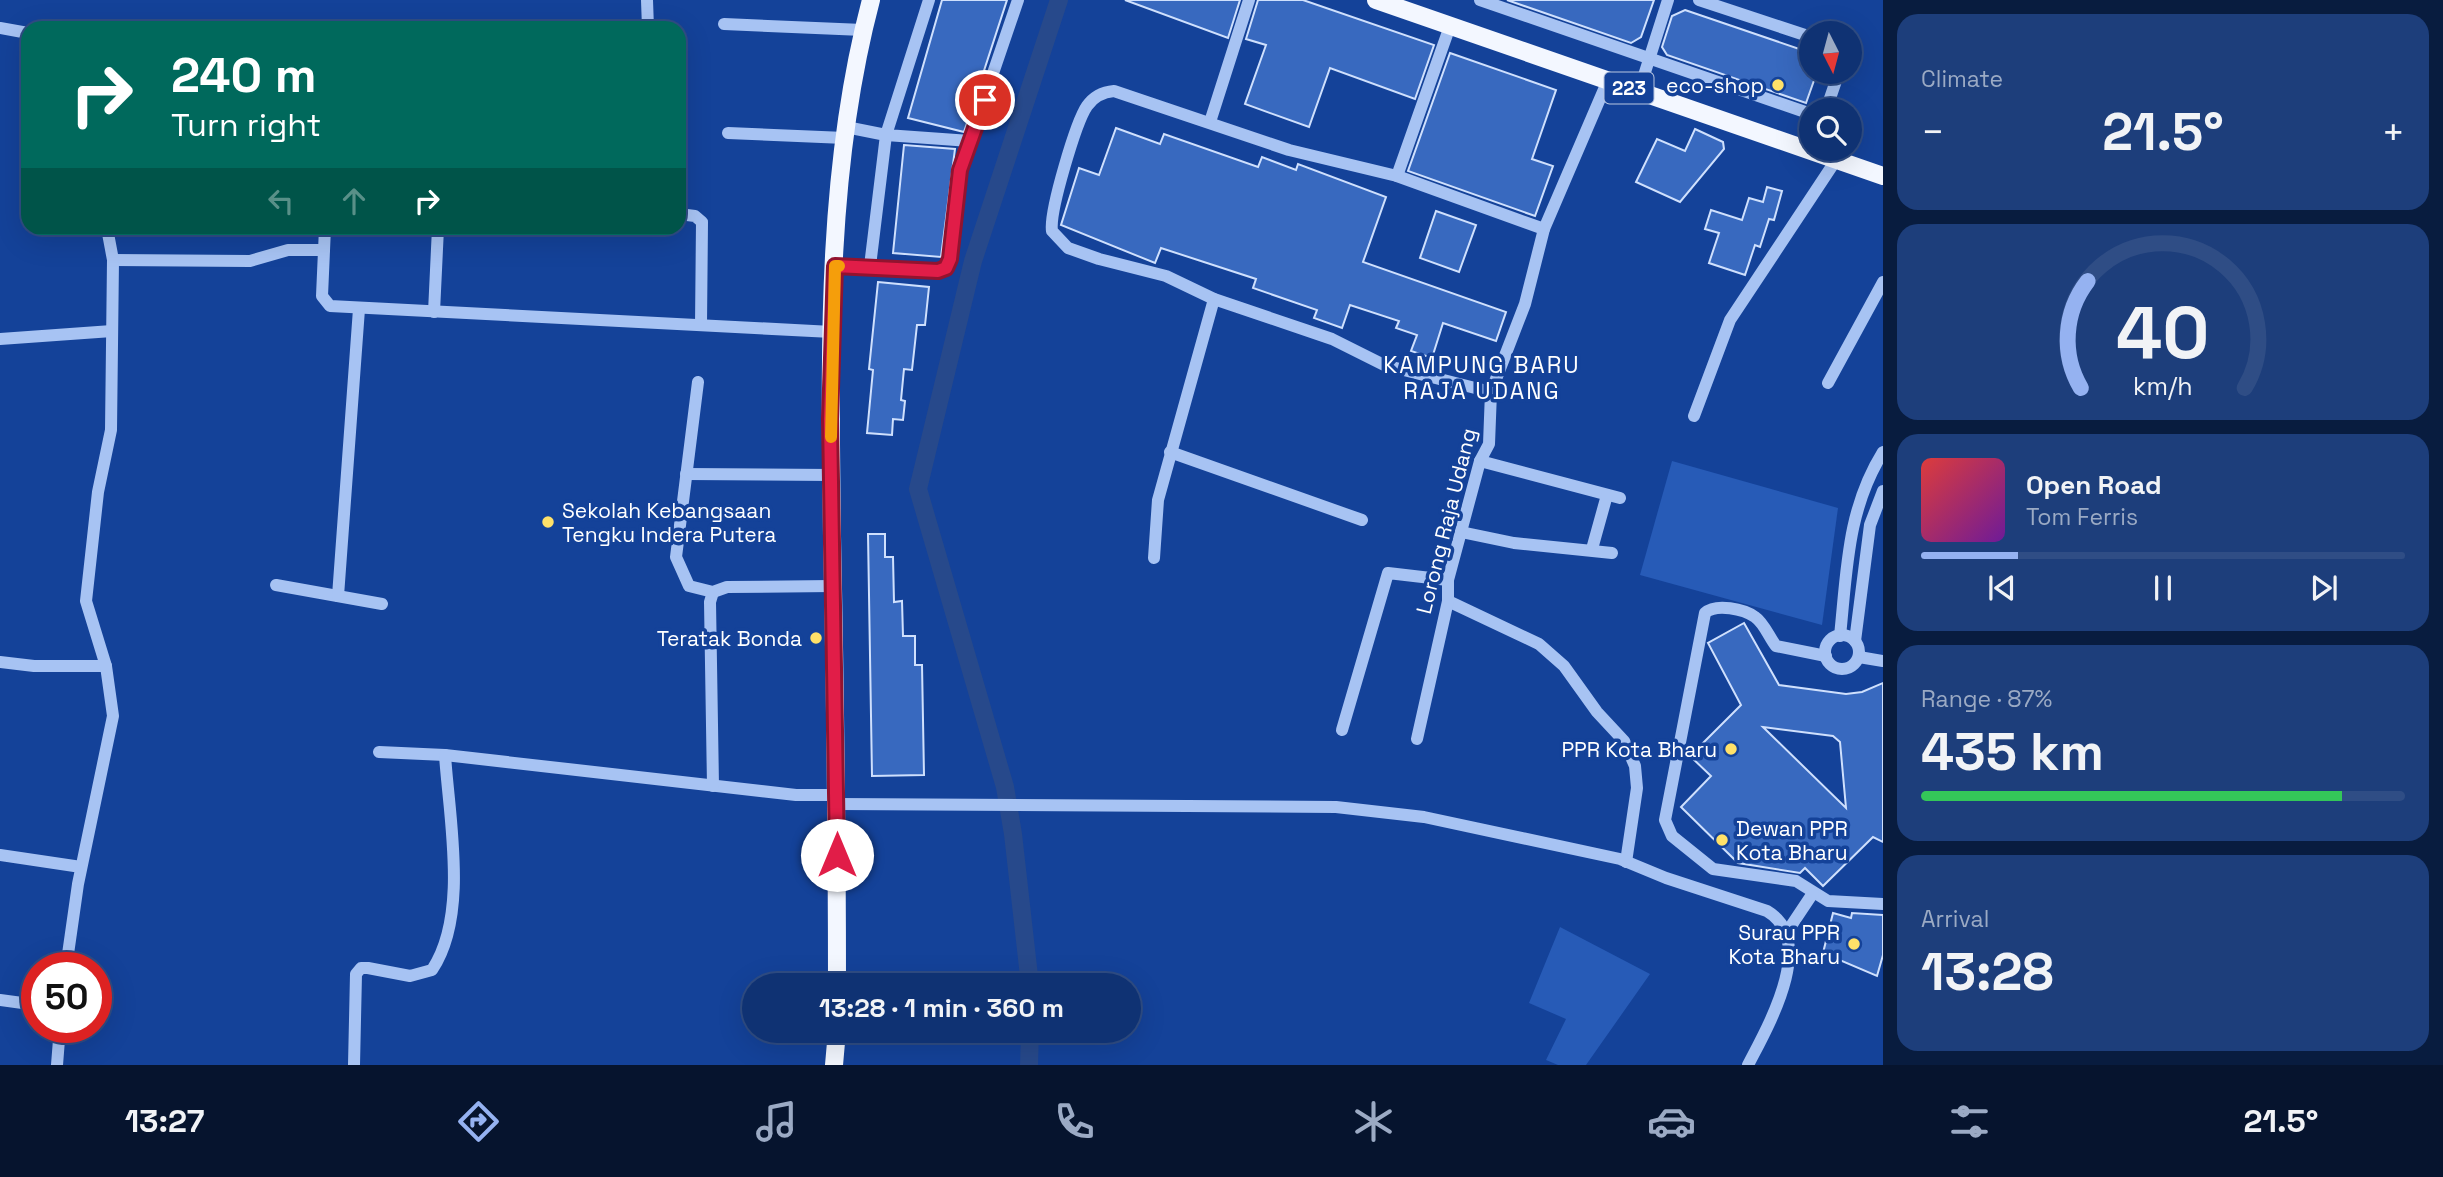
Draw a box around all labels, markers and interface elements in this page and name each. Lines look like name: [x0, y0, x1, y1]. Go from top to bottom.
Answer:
north arrow: [1799, 21, 1862, 84]
map controls: [1799, 21, 1862, 161]
text: 240 m: [171, 44, 317, 106]
icon: right: [56, 49, 147, 140]
text: Climate: [1921, 64, 2003, 94]
pin: [955, 70, 1015, 130]
road number: 223: [1604, 72, 1654, 104]
place label: eco-shop: [1666, 72, 1764, 99]
marker: eco-shop: [1770, 77, 1786, 93]
icon: arrive: [966, 81, 1004, 119]
button: search: [1799, 98, 1862, 161]
text: 21.5°: [2102, 99, 2224, 165]
text: Turn right: [171, 105, 321, 145]
text: −: [1921, 108, 1945, 156]
text: +: [2381, 108, 2405, 156]
icon: left: [262, 182, 300, 220]
icon: ahead: [335, 182, 373, 220]
icon: right: [408, 182, 446, 220]
text: 40: [2116, 287, 2210, 380]
district label: KAMPUNG BARU RAJA UDANG: [1383, 350, 1581, 406]
text: km/h: [2133, 370, 2193, 402]
street label: Lorong Raja Udang: [1410, 425, 1482, 617]
text: Open Road: [2026, 468, 2162, 502]
place label: Sekolah Kebangsaan Tengku Indera Putera: [562, 497, 776, 548]
text: Tom Ferris: [2026, 502, 2138, 532]
marker: Sekolah Kebangsaan Tengku Indera Putera: [540, 514, 556, 530]
icon: previous: [1983, 569, 2021, 607]
icon: pause: [2144, 569, 2182, 607]
icon: next: [2305, 569, 2343, 607]
place label: Teratak Bonda: [657, 625, 802, 652]
marker: Teratak Bonda: [808, 630, 824, 646]
text: Range · 87%: [1921, 684, 2052, 714]
text: 435 km: [1921, 719, 2104, 785]
place label: PPR Kota Bharu: [1561, 736, 1717, 763]
marker: PPR Kota Bharu: [1723, 741, 1739, 757]
place label: Dewan PPR Kota Bharu: [1736, 815, 1848, 866]
position arrow: [800, 818, 874, 892]
marker: Dewan PPR Kota Bharu: [1714, 832, 1730, 848]
text: Arrival: [1921, 904, 1989, 934]
place label: Surau PPR Kota Bharu: [1728, 919, 1840, 970]
marker: Surau PPR Kota Bharu: [1846, 936, 1862, 952]
text: 13:28: [1921, 939, 2054, 1005]
speed limit sign: 50: [21, 952, 112, 1043]
text: 13:28 · 1 min · 360 m: [819, 991, 1064, 1025]
icon: directions: [454, 1097, 503, 1146]
icon: music: [752, 1097, 801, 1146]
icon: phone: [1050, 1097, 1099, 1146]
icon: climate: [1349, 1097, 1398, 1146]
icon: car: [1647, 1097, 1696, 1146]
icon: filters: [1945, 1097, 1994, 1146]
text: 13:27: [125, 1101, 205, 1141]
text: 21.5°: [2243, 1101, 2318, 1141]

